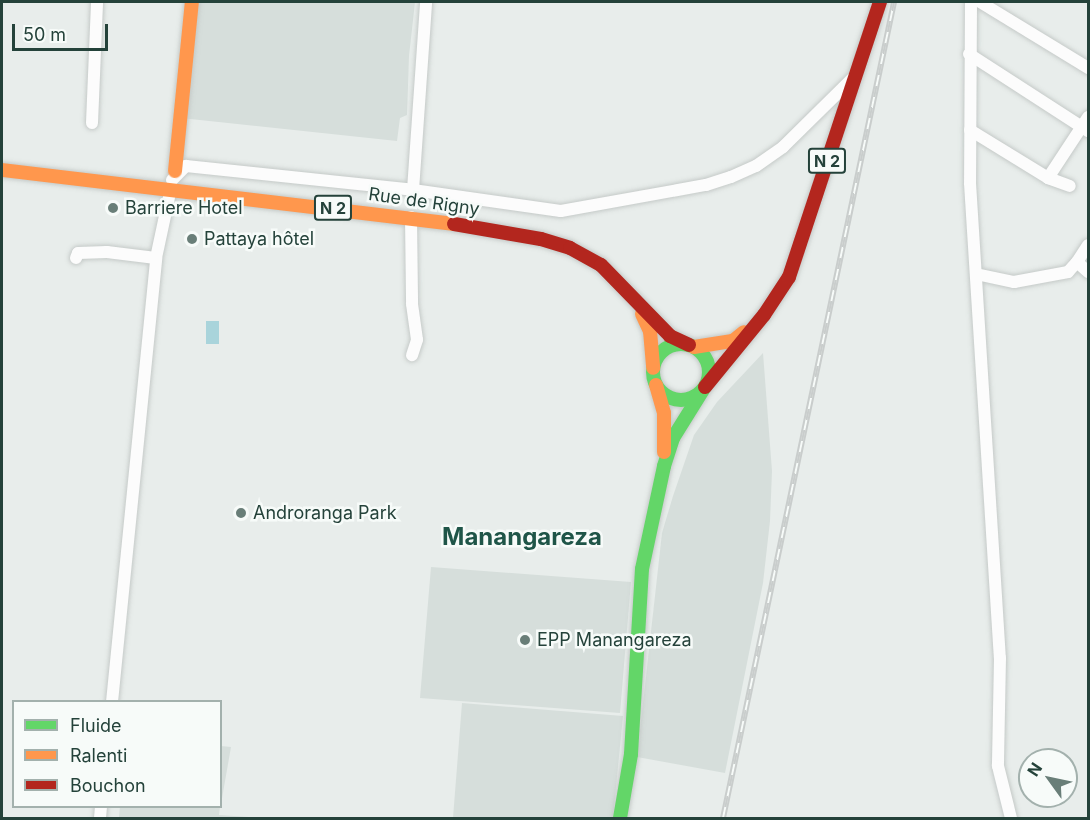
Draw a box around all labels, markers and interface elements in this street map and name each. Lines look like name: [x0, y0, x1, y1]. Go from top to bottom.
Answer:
scale bar: [15, 12, 111, 50]
text: 50 m: [23, 24, 66, 45]
road number: N 2: [808, 148, 846, 174]
street label: Rue de Rigny: [367, 184, 481, 220]
road number: N 2: [314, 195, 352, 221]
place label: Barriere Hotel: [125, 197, 243, 219]
marker: Barriere Hotel: [106, 201, 120, 215]
place label: Pattaya hôtel: [204, 228, 314, 250]
marker: Pattaya hôtel: [185, 232, 199, 246]
place label: Androranga Park: [253, 502, 397, 524]
marker: Androranga Park: [234, 506, 248, 520]
district label: Manangareza: [442, 523, 602, 551]
place label: EPP Manangareza: [537, 629, 692, 651]
marker: EPP Manangareza: [518, 633, 532, 647]
legend: [12, 700, 222, 808]
text: Fluide: [70, 715, 122, 736]
text: Ralenti: [70, 745, 127, 766]
north arrow: [1018, 748, 1078, 808]
text: N: [1023, 759, 1046, 780]
text: Bouchon: [70, 775, 146, 796]

